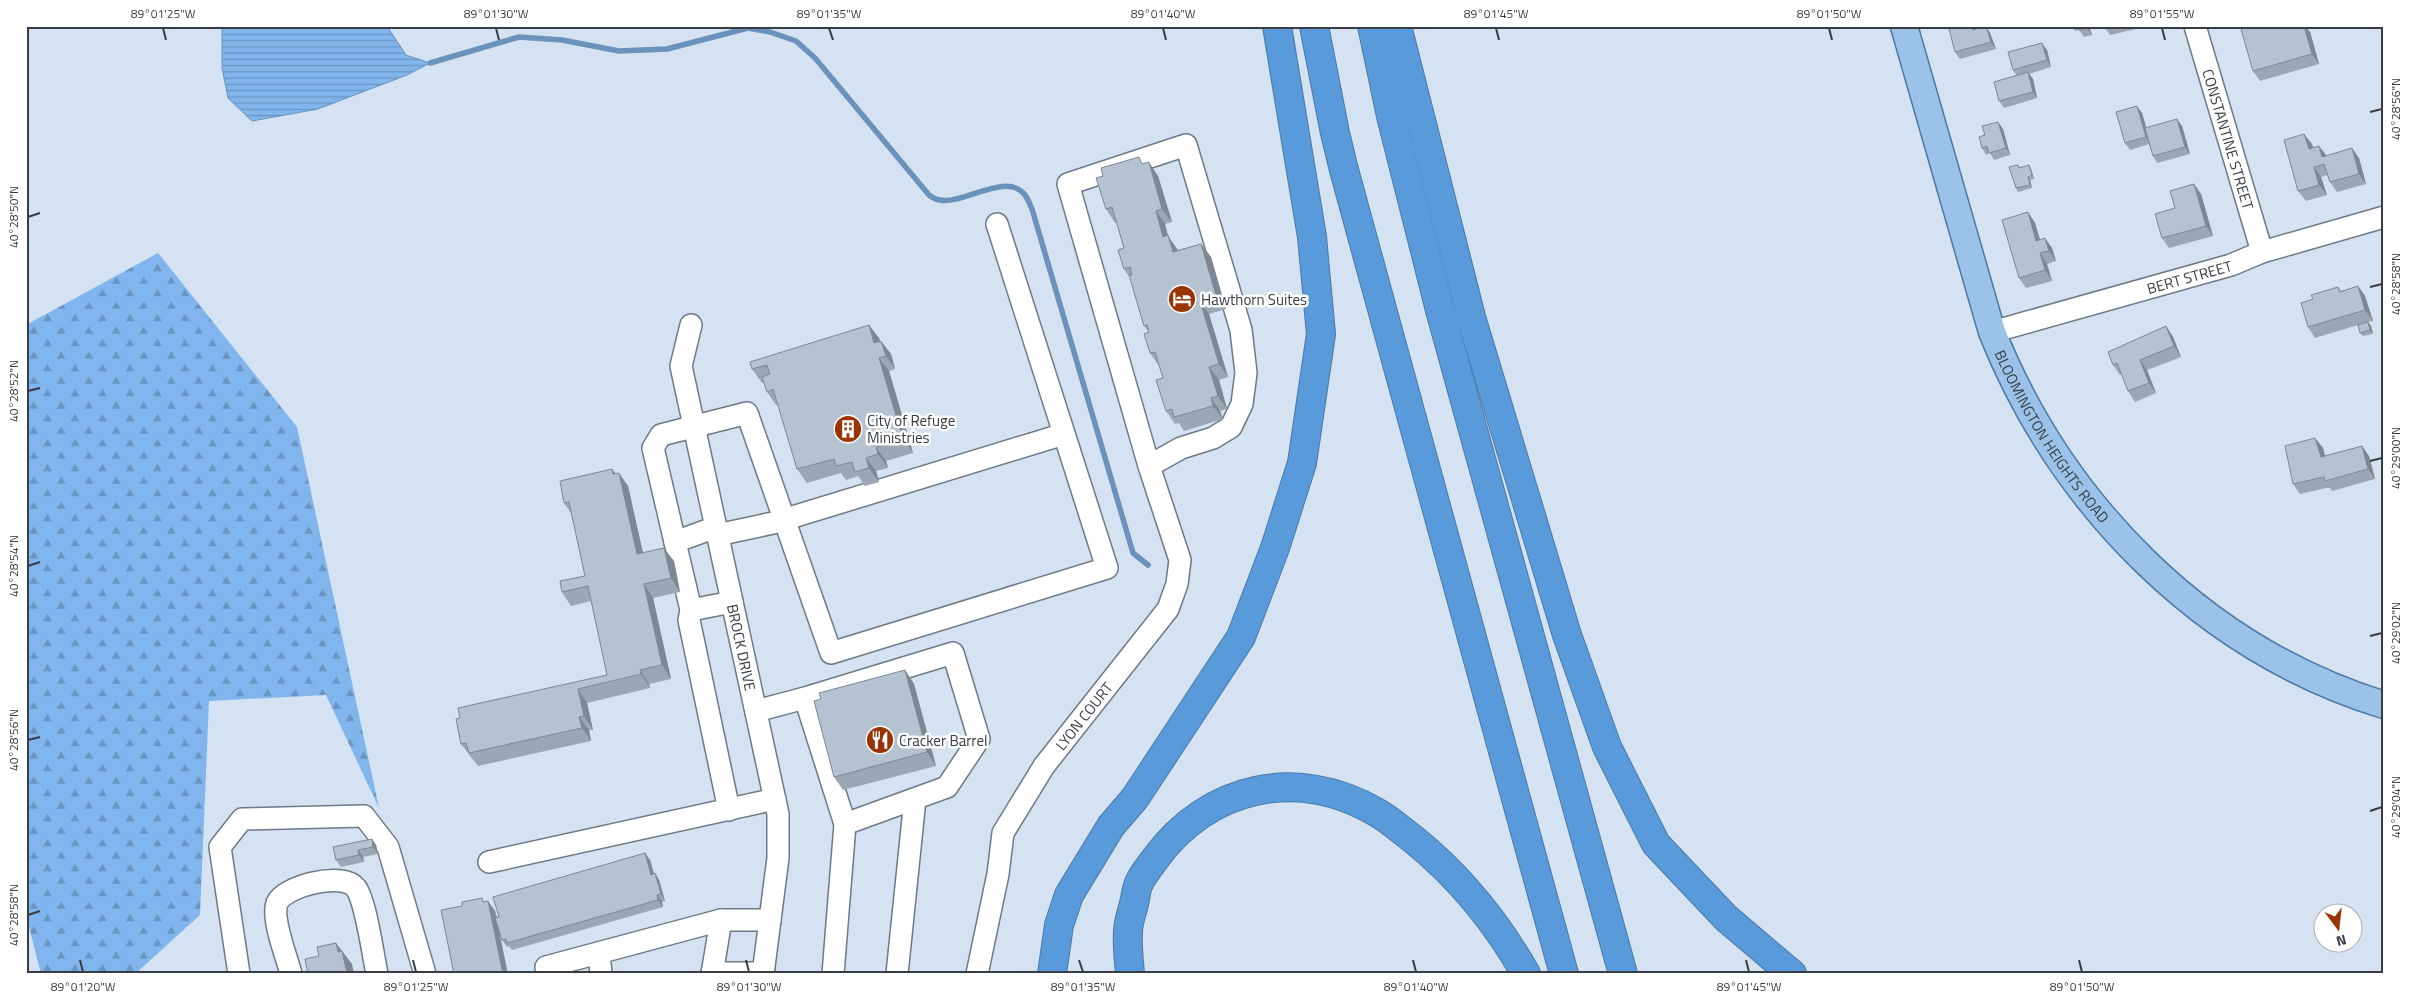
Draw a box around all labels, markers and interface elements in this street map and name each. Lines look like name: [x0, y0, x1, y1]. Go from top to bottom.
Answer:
text: 89°01'25"W: [131, 4, 196, 23]
text: 89°01'30"W: [464, 4, 529, 23]
text: 89°01'35"W: [797, 4, 862, 23]
text: 89°01'40"W: [1131, 4, 1196, 23]
text: 89°01'45"W: [1464, 4, 1529, 23]
text: 89°01'50"W: [1797, 4, 1862, 23]
text: 89°01'55"W: [2130, 4, 2195, 23]
street label: CONSTANTINE STREET: [2197, 66, 2260, 212]
text: 40°28'56"N: [2386, 78, 2405, 140]
text: 40°28'50"N: [4, 186, 23, 248]
text: 40°28'58"N: [2386, 253, 2405, 315]
street label: BERT STREET: [2144, 254, 2235, 300]
hotel icon: Hawthorn Suites: [1167, 284, 1197, 314]
place label: Hawthorn Suites: [1201, 288, 1307, 311]
street label: BLOOMINGTON HEIGHTS ROAD: [1989, 346, 2115, 528]
text: 40°28'52"N: [4, 360, 23, 422]
place label: City of Refuge Ministries: [867, 409, 955, 449]
building icon: City of Refuge Ministries: [833, 414, 863, 444]
text: 40°29'00"N: [2386, 427, 2405, 489]
text: 40°28'54"N: [4, 535, 23, 597]
street label: BROCK DRIVE: [721, 602, 762, 693]
text: 40°29'02"N: [2386, 602, 2405, 664]
street label: LYON COURT: [1049, 677, 1118, 755]
text: 40°28'56"N: [4, 709, 23, 771]
restaurant icon: Cracker Barrel: [865, 725, 895, 755]
place label: Cracker Barrel: [899, 729, 987, 752]
text: 40°29'04"N: [2386, 776, 2405, 838]
text: 40°28'58"N: [4, 884, 23, 946]
north arrow: [2312, 902, 2362, 952]
text: N: [2334, 930, 2349, 952]
text: 89°01'20"W: [51, 977, 116, 996]
text: 89°01'25"W: [384, 977, 449, 996]
text: 89°01'30"W: [717, 977, 782, 996]
text: 89°01'35"W: [1051, 977, 1116, 996]
text: 89°01'40"W: [1384, 977, 1449, 996]
text: 89°01'45"W: [1717, 977, 1782, 996]
text: 89°01'50"W: [2050, 977, 2115, 996]

